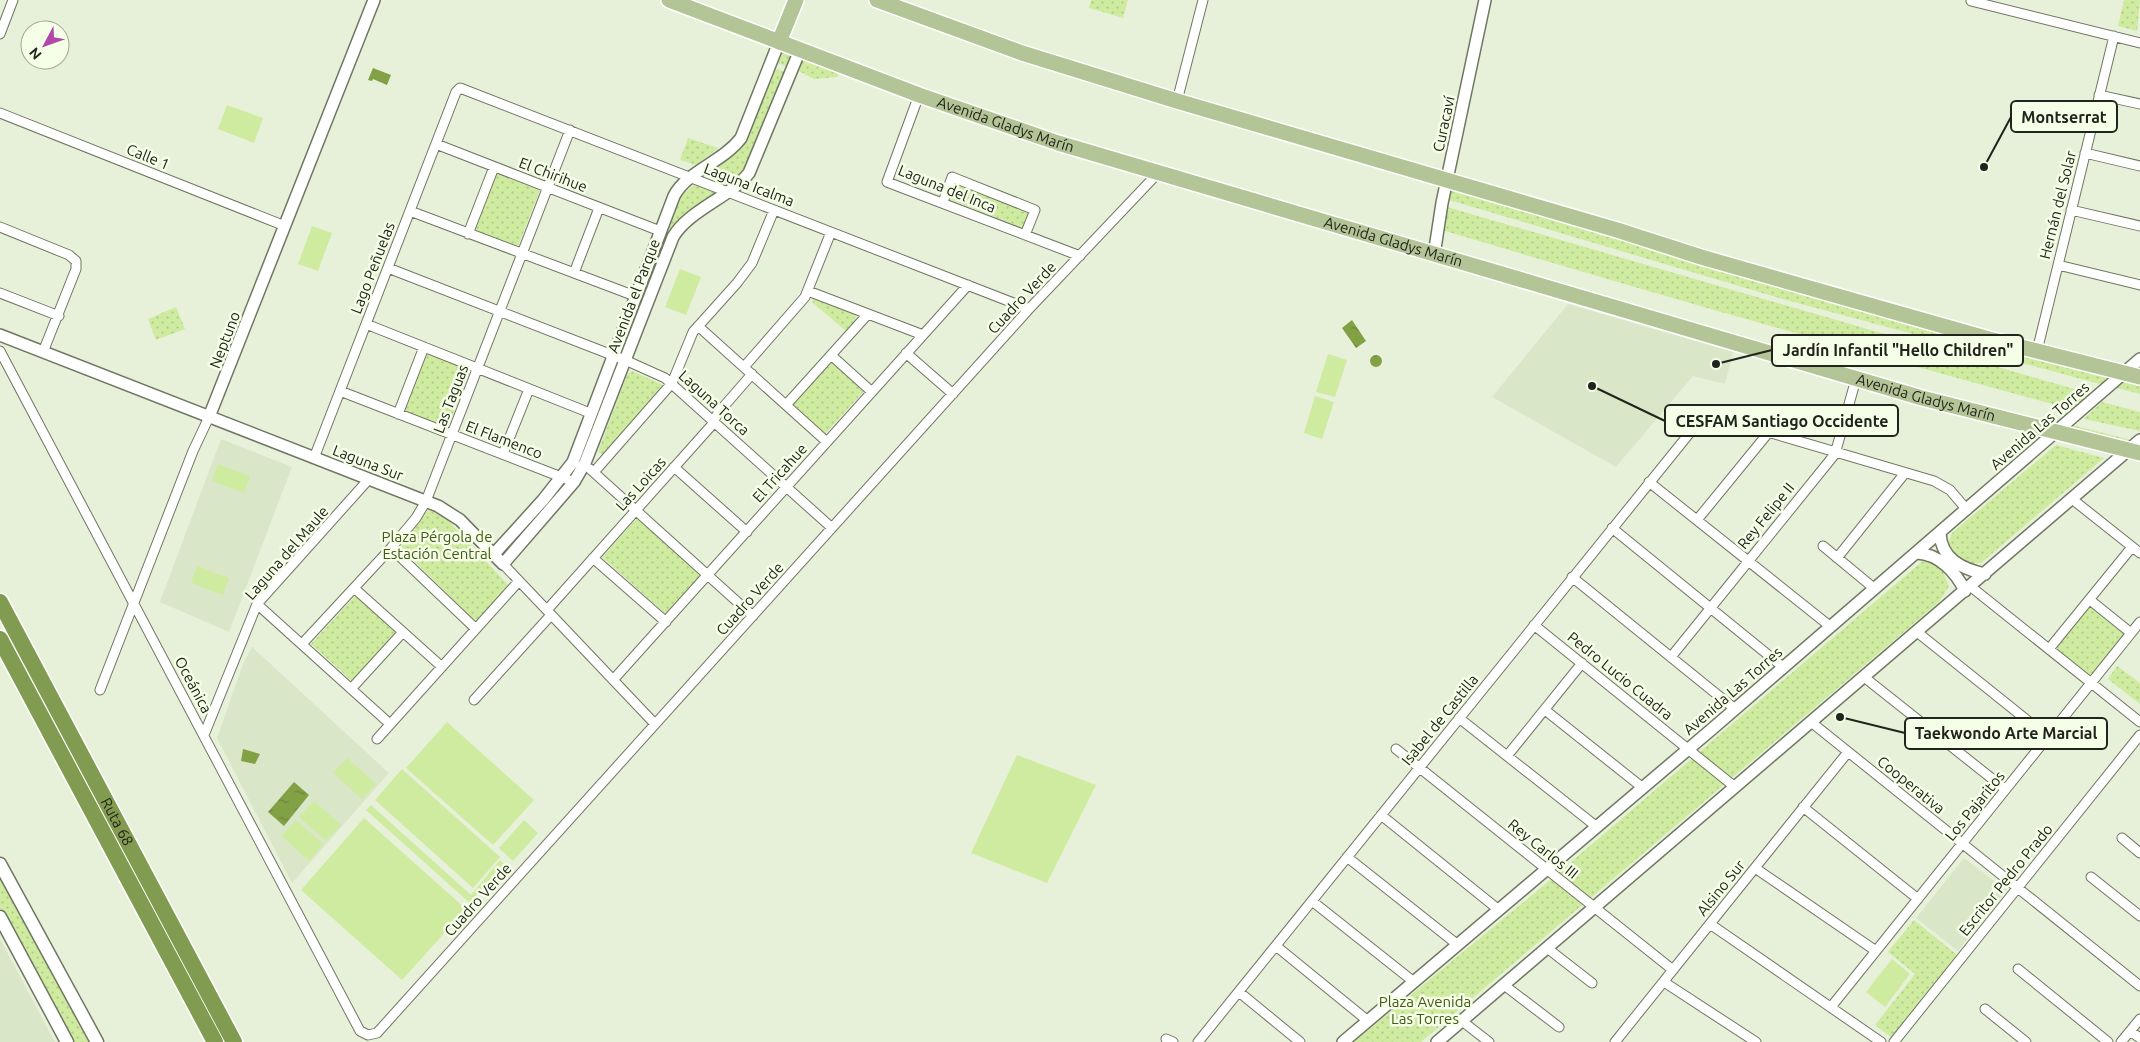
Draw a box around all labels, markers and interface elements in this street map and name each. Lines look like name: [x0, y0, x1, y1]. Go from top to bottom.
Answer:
north arrow: [20, 20, 70, 70]
text: N: [26, 44, 45, 63]
street label: Avenida Gladys Marín: [935, 93, 1076, 155]
street label: Curacaví: [1429, 94, 1458, 153]
callout: Montserrat: [2011, 101, 2117, 132]
text: Montserrat: [2021, 108, 2107, 126]
street label: Calle 1: [124, 140, 172, 173]
street label: Hernán del Solar: [2036, 149, 2079, 261]
street label: El Chirihue: [517, 154, 590, 195]
street label: Laguna Icalma: [702, 160, 797, 210]
street label: Laguna del Inca: [896, 161, 998, 216]
street label: Avenida Gladys Marín: [1322, 213, 1465, 270]
street label: Lago Peñuelas: [347, 220, 398, 316]
street label: Avenida el Parque: [604, 236, 663, 355]
street label: Cuadro Verde: [984, 258, 1059, 337]
street label: Neptuno: [206, 309, 243, 371]
callout: Jardín Infantil "Hello Children": [1772, 335, 2023, 366]
text: Jardín Infantil "Hello Children": [1783, 341, 2013, 359]
street label: Las Taguas: [430, 362, 471, 436]
street label: Laguna Torca: [676, 367, 753, 439]
street label: Avenida Gladys Marín: [1854, 370, 1997, 424]
street label: Avenida Las Torres: [1987, 378, 2092, 473]
callout: CESFAM Santiago Occidente: [1665, 405, 1898, 436]
text: CESFAM Santiago Occidente: [1675, 412, 1889, 430]
street label: El Flamenco: [463, 417, 545, 462]
street label: El Tricahue: [749, 440, 810, 505]
street label: Laguna Sur: [330, 441, 406, 484]
street label: Las Loicas: [612, 453, 669, 514]
street label: Rey Felipe II: [1734, 479, 1797, 552]
street label: Laguna del Maule: [241, 502, 332, 603]
park label: Plaza Pérgola de Estación Central: [382, 528, 492, 562]
street label: Cuadro Verde: [713, 559, 787, 639]
street label: Pedro Lucio Cuadra: [1564, 628, 1676, 723]
street label: Avenida Las Torres: [1680, 643, 1785, 738]
street label: Oceánica: [172, 654, 215, 716]
street label: Isabel de Castilla: [1398, 671, 1481, 768]
callout: Taekwondo Arte Marcial: [1905, 718, 2107, 749]
text: Taekwondo Arte Marcial: [1915, 724, 2098, 742]
street label: Cooperativa: [1874, 752, 1948, 817]
street label: Los Pajaritos: [1941, 767, 2008, 844]
street label: Ruta 68: [98, 795, 137, 849]
street label: Rey Carlos III: [1505, 815, 1582, 882]
street label: Escritor Pedro Prado: [1955, 821, 2056, 939]
street label: Alsino Sur: [1693, 856, 1748, 919]
street label: Cuadro Verde: [441, 860, 515, 940]
park label: Plaza Avenida Las Torres: [1379, 993, 1471, 1027]

